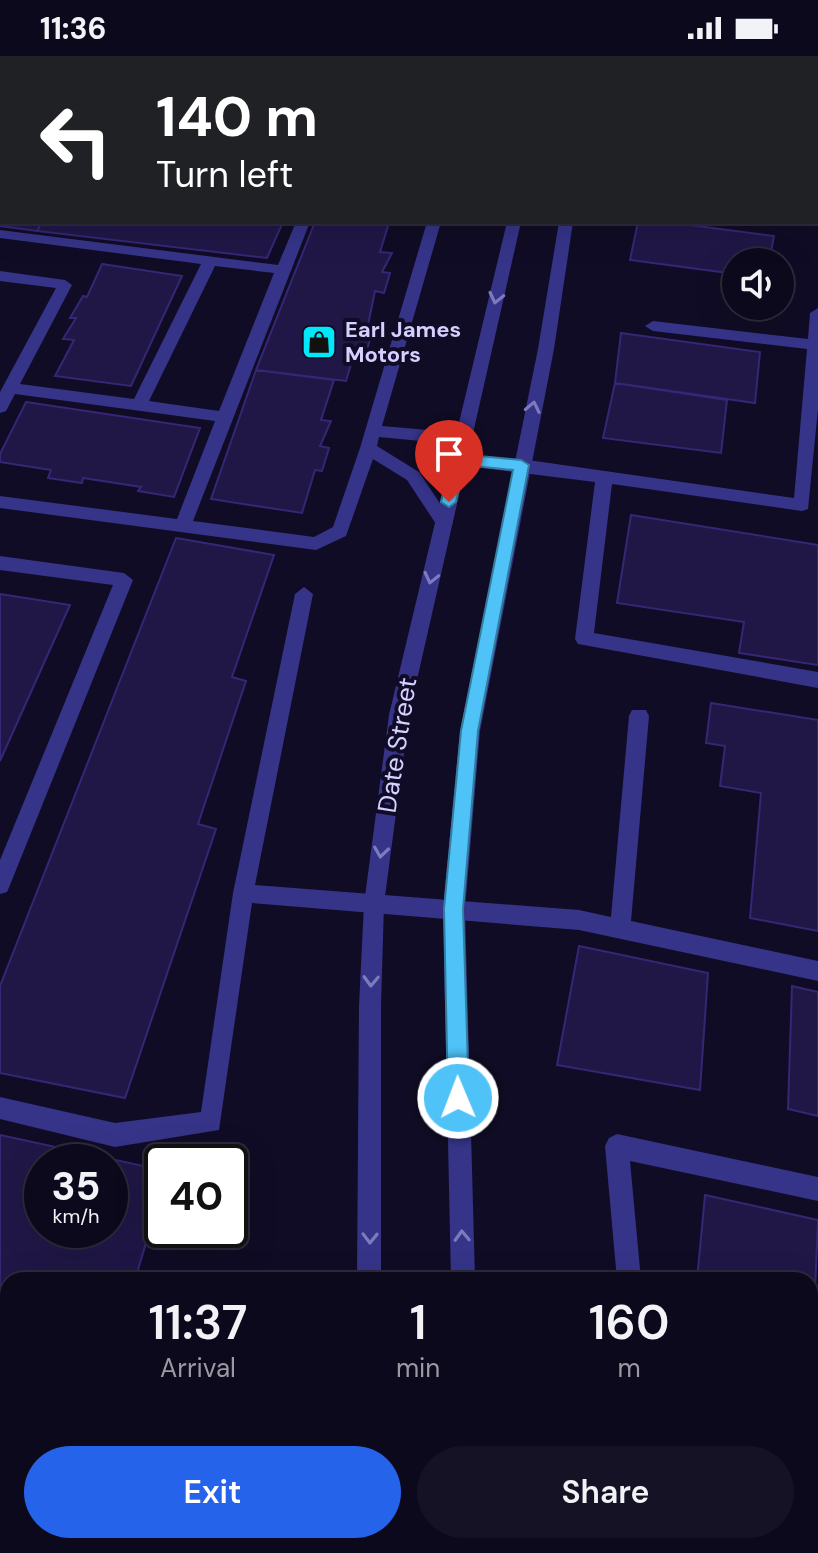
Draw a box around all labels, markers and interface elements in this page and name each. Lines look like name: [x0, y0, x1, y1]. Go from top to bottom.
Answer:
text: 11:36: [40, 9, 107, 48]
text: 140 m: [156, 80, 318, 153]
icon: left: [24, 88, 128, 192]
text: Turn left: [156, 151, 293, 198]
map controls: [722, 248, 794, 320]
button: sound: [722, 248, 794, 320]
one-way arrow: [489, 290, 506, 304]
place label: Earl James Motors: [345, 315, 461, 369]
shop icon: Earl James Motors: [300, 323, 338, 361]
one-way arrow: [524, 401, 541, 414]
pin: [415, 420, 483, 502]
icon: arrive: [427, 432, 471, 476]
one-way arrow: [423, 571, 440, 585]
street label: Date Street: [370, 675, 424, 815]
one-way arrow: [373, 845, 390, 859]
one-way arrow: [362, 975, 379, 988]
position arrow: [416, 1056, 500, 1140]
speed limit sign: 40: [144, 1144, 248, 1248]
text: 35: [52, 1160, 101, 1212]
text: km/h: [52, 1203, 100, 1229]
one-way arrow: [453, 1229, 470, 1242]
one-way arrow: [361, 1232, 378, 1245]
text: 11:37: [149, 1291, 247, 1354]
text: 1: [410, 1291, 426, 1354]
text: 160: [589, 1291, 669, 1354]
text: Arrival: [160, 1351, 236, 1385]
text: min: [396, 1351, 440, 1385]
text: m: [618, 1351, 641, 1385]
button: Exit: [24, 1446, 401, 1538]
button: Share: [417, 1446, 794, 1538]

